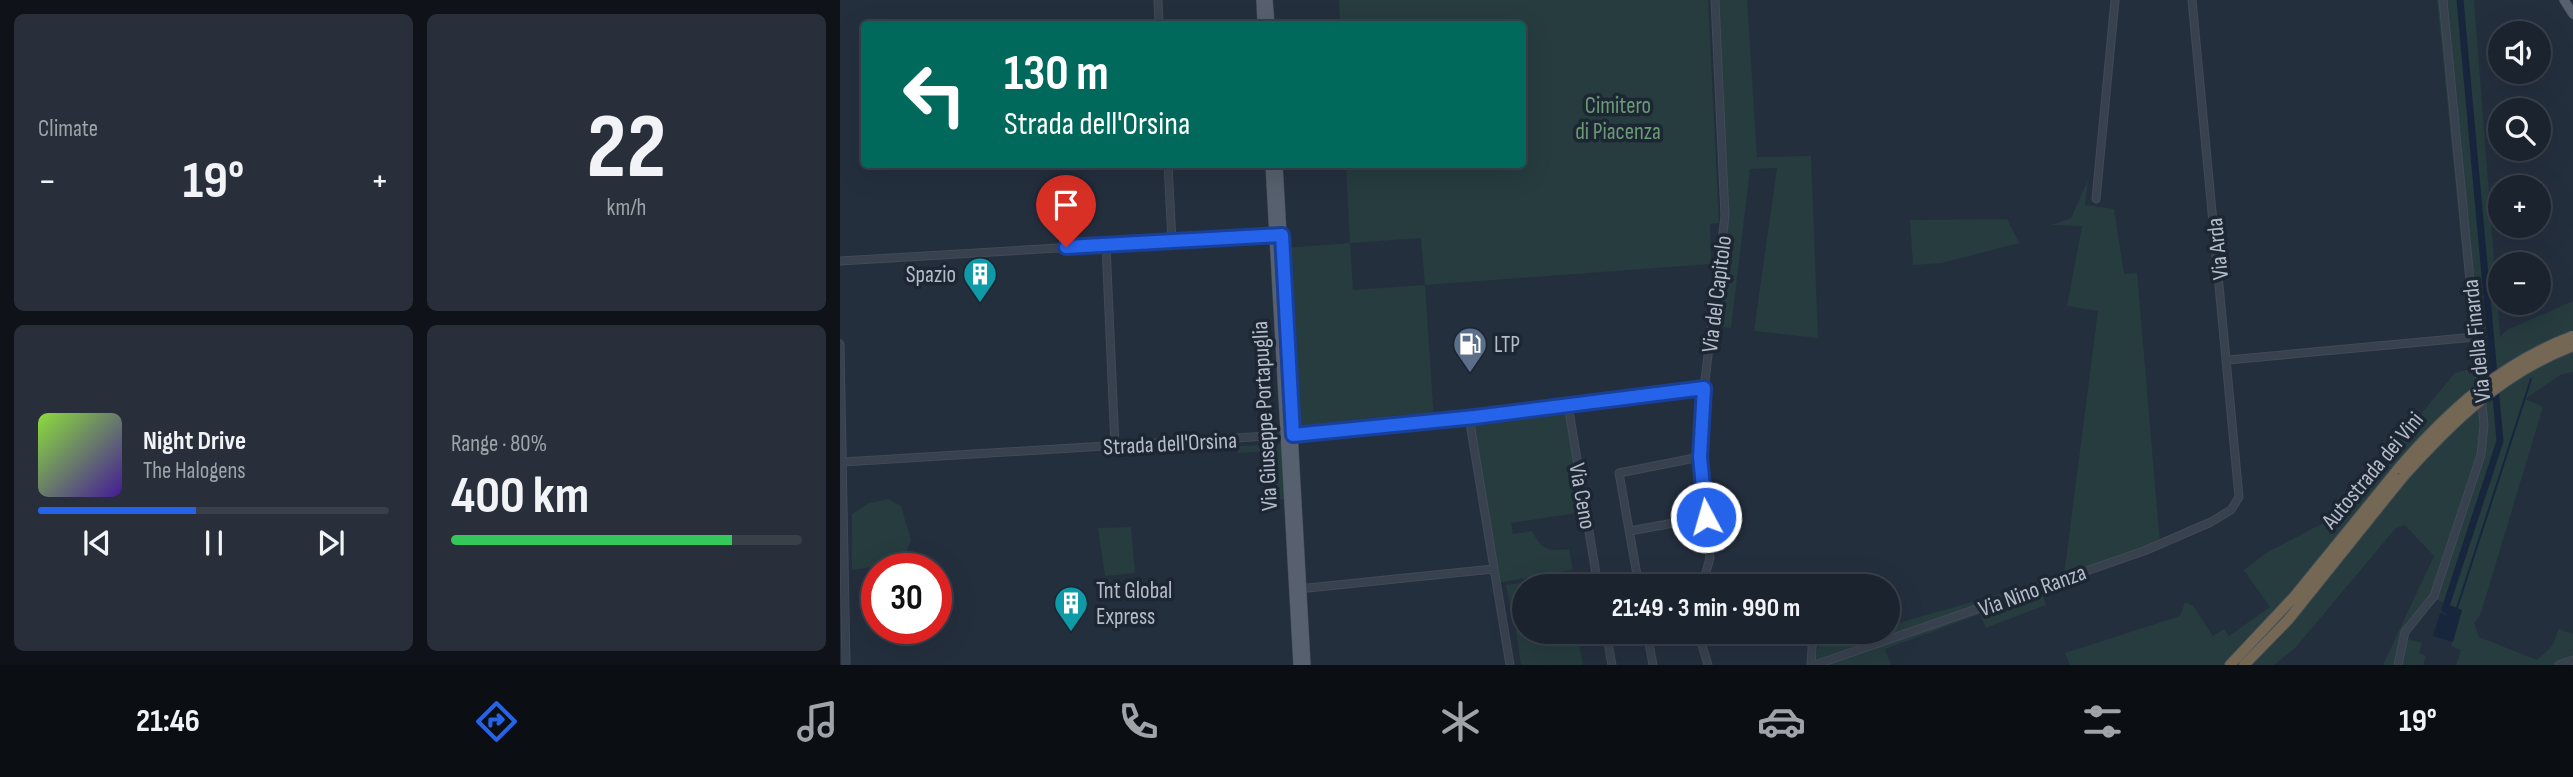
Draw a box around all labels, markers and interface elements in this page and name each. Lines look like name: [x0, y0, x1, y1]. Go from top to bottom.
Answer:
map controls: [2488, 21, 2551, 315]
button: sound: [2488, 21, 2551, 84]
text: 130 m: [1004, 45, 1109, 104]
icon: left: [889, 49, 980, 140]
park label: Cimitero di Piacenza: [1575, 92, 1661, 146]
text: 22: [587, 94, 666, 203]
button: search: [2488, 98, 2551, 161]
text: Strada dell'Orsina: [1004, 105, 1190, 144]
text: Climate: [38, 115, 98, 143]
text: 19°: [183, 150, 244, 213]
text: −: [38, 159, 57, 204]
text: +: [370, 159, 389, 204]
pin: [1036, 175, 1096, 247]
button: +: [2488, 175, 2551, 238]
icon: arrive: [1047, 186, 1085, 224]
text: km/h: [607, 194, 646, 222]
street label: Via Arda: [2201, 217, 2235, 281]
street label: Via del Capitolo: [1696, 234, 1738, 354]
button: −: [2488, 252, 2551, 315]
building icon: Spazio: [961, 255, 999, 304]
place label: Spazio: [906, 261, 956, 289]
street label: Via della Finarda: [2457, 278, 2497, 404]
street label: Via Giuseppe Portapuglia: [1246, 320, 1284, 512]
fuel station icon: LTP: [1451, 325, 1489, 374]
place label: LTP: [1494, 331, 1520, 359]
street label: Autostrada dei Vini: [2315, 407, 2430, 535]
text: Night Drive: [143, 426, 246, 457]
street label: Strada dell'Orsina: [1102, 427, 1238, 461]
text: Range · 80%: [451, 430, 547, 458]
text: The Halogens: [143, 457, 246, 485]
street label: Via Ceno: [1562, 461, 1602, 531]
text: 400 km: [451, 465, 589, 528]
position arrow: [1669, 480, 1743, 554]
icon: previous: [78, 524, 116, 562]
icon: pause: [195, 524, 233, 562]
icon: next: [312, 524, 350, 562]
speed limit sign: 30: [861, 553, 952, 644]
street label: Via Nino Ranza: [1975, 559, 2090, 623]
place label: Tnt Global Express: [1096, 577, 1172, 631]
building icon: Tnt Global Express: [1052, 584, 1090, 633]
text: 21:49 · 3 min · 990 m: [1612, 593, 1800, 624]
icon: directions: [472, 697, 521, 746]
icon: music: [793, 697, 842, 746]
icon: phone: [1114, 697, 1163, 746]
icon: climate: [1436, 697, 1485, 746]
icon: car: [1757, 697, 1806, 746]
icon: filters: [2078, 697, 2127, 746]
text: 21:46: [136, 702, 200, 741]
text: 19°: [2399, 702, 2437, 741]

